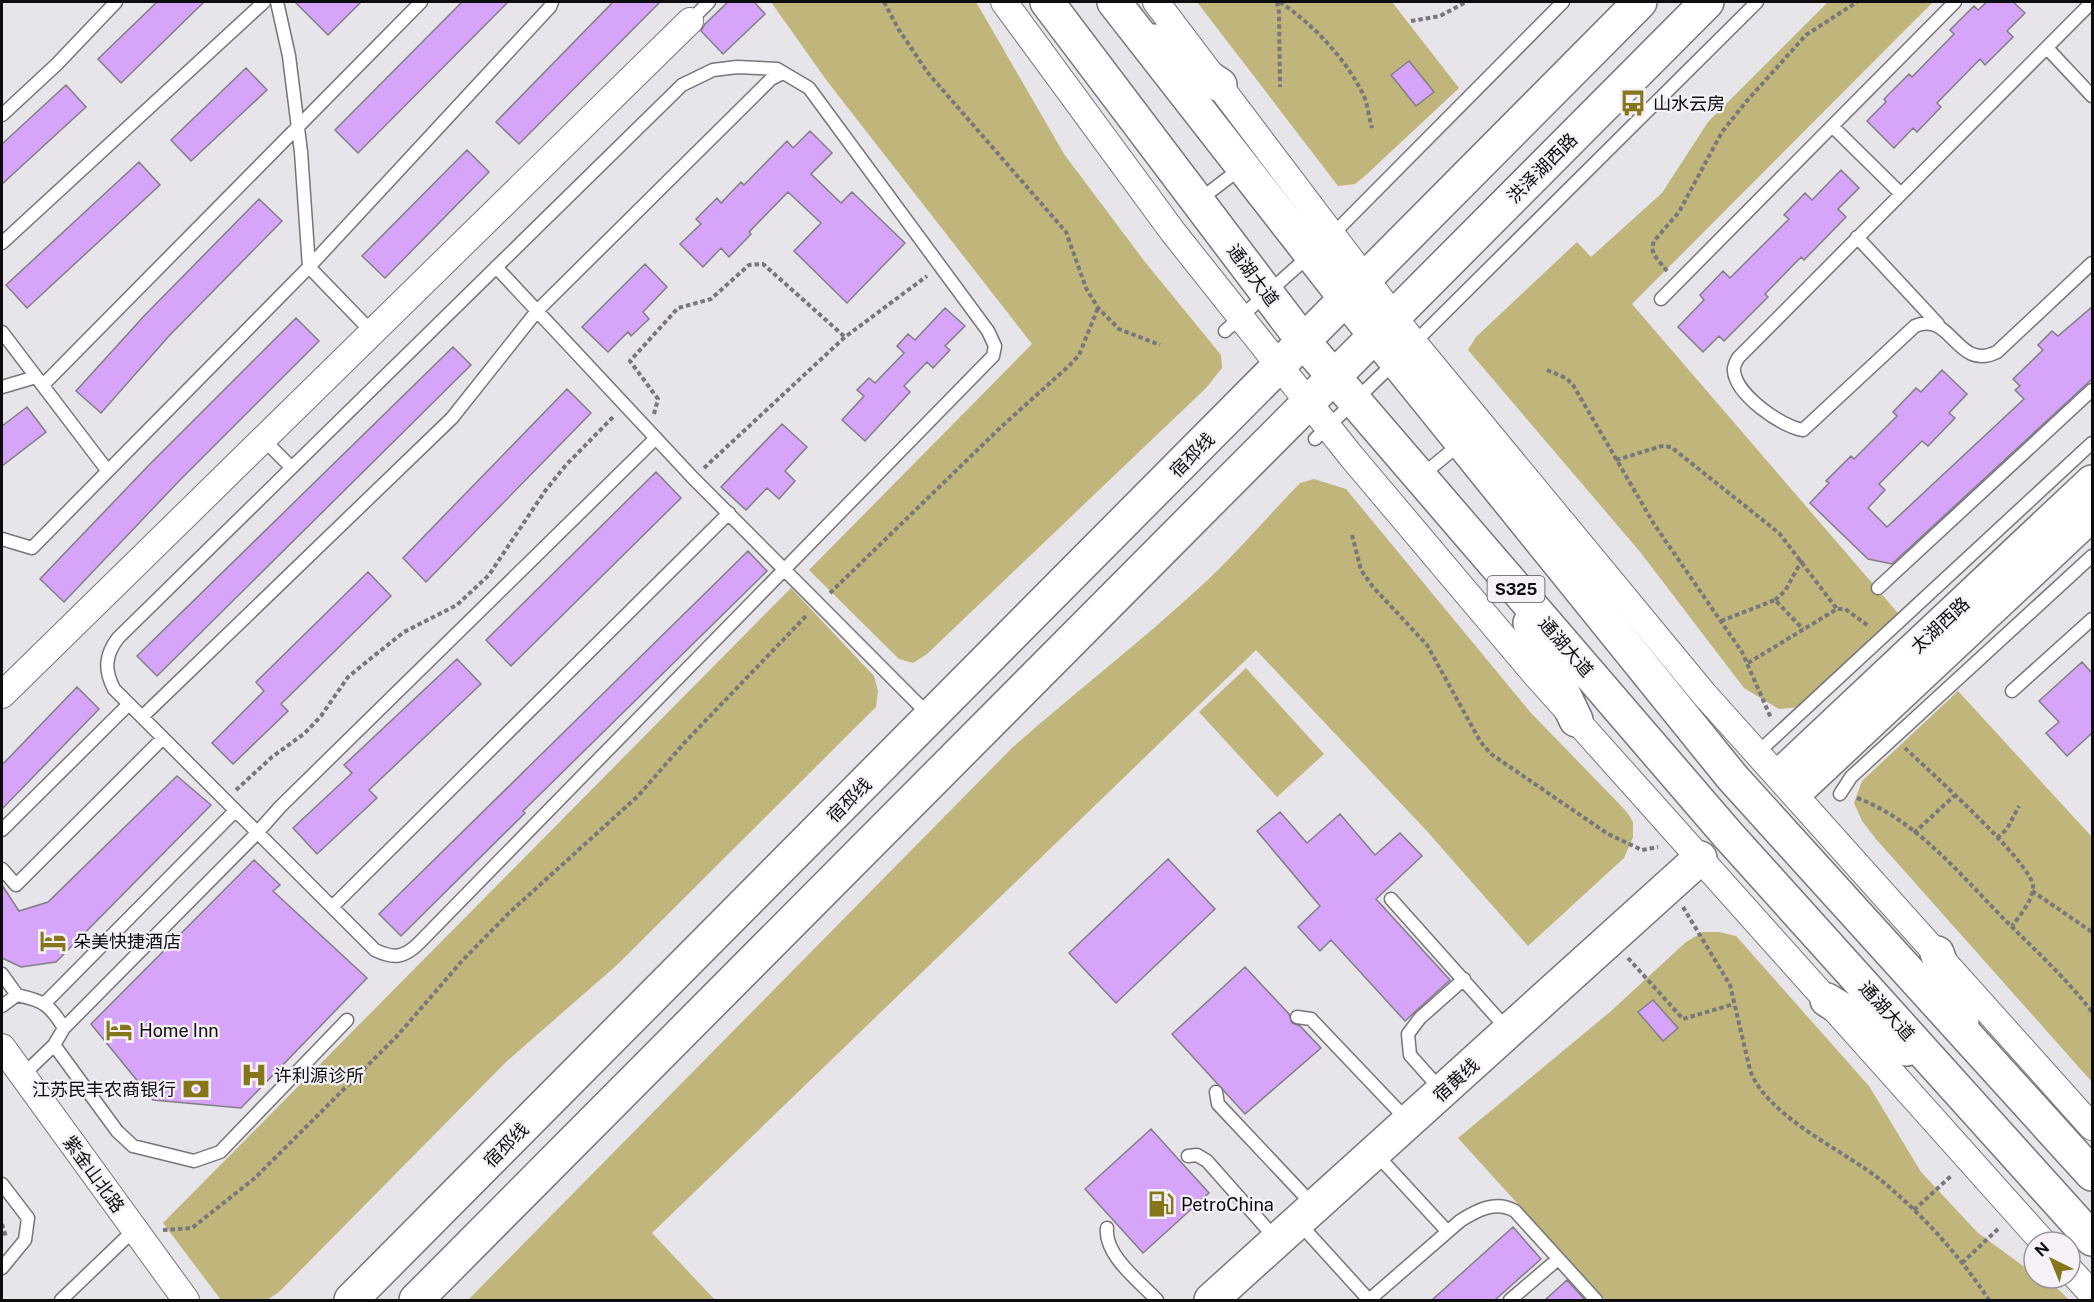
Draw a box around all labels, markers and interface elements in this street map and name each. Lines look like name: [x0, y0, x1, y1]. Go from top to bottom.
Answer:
bus stop icon: 山水云房: [1618, 88, 1648, 118]
place label: 山水云房: [1653, 93, 1725, 114]
street label: 洪泽湖西路: [1503, 129, 1581, 207]
street label: 通湖大道: [1223, 240, 1283, 310]
street label: 宿邳线: [1165, 428, 1219, 482]
road number: S325: [1488, 576, 1544, 602]
street label: 太湖西路: [1907, 593, 1973, 657]
street label: 通湖大道: [1534, 613, 1598, 681]
street label: 宿邳线: [822, 773, 876, 827]
hotel icon: 朵美快捷酒店: [38, 926, 68, 956]
place label: 朵美快捷酒店: [73, 931, 181, 952]
street label: 通湖大道: [1855, 977, 1919, 1045]
hotel icon: Home Inn: [104, 1015, 134, 1045]
place label: Home Inn: [139, 1020, 219, 1041]
street label: 宿黄线: [1429, 1054, 1483, 1106]
hospital icon: 许利源诊所: [239, 1060, 269, 1090]
place label: 许利源诊所: [274, 1065, 364, 1086]
bank icon: 江苏民丰农商银行: [181, 1074, 211, 1104]
place label: 江苏民丰农商银行: [32, 1079, 176, 1100]
street label: 宿邳线: [479, 1118, 533, 1172]
street label: 紫金山北路: [59, 1131, 129, 1217]
fuel station icon: PetroChina: [1146, 1189, 1176, 1219]
place label: PetroChina: [1181, 1194, 1274, 1215]
north arrow: [2022, 1230, 2082, 1290]
text: N: [2031, 1238, 2053, 1261]

